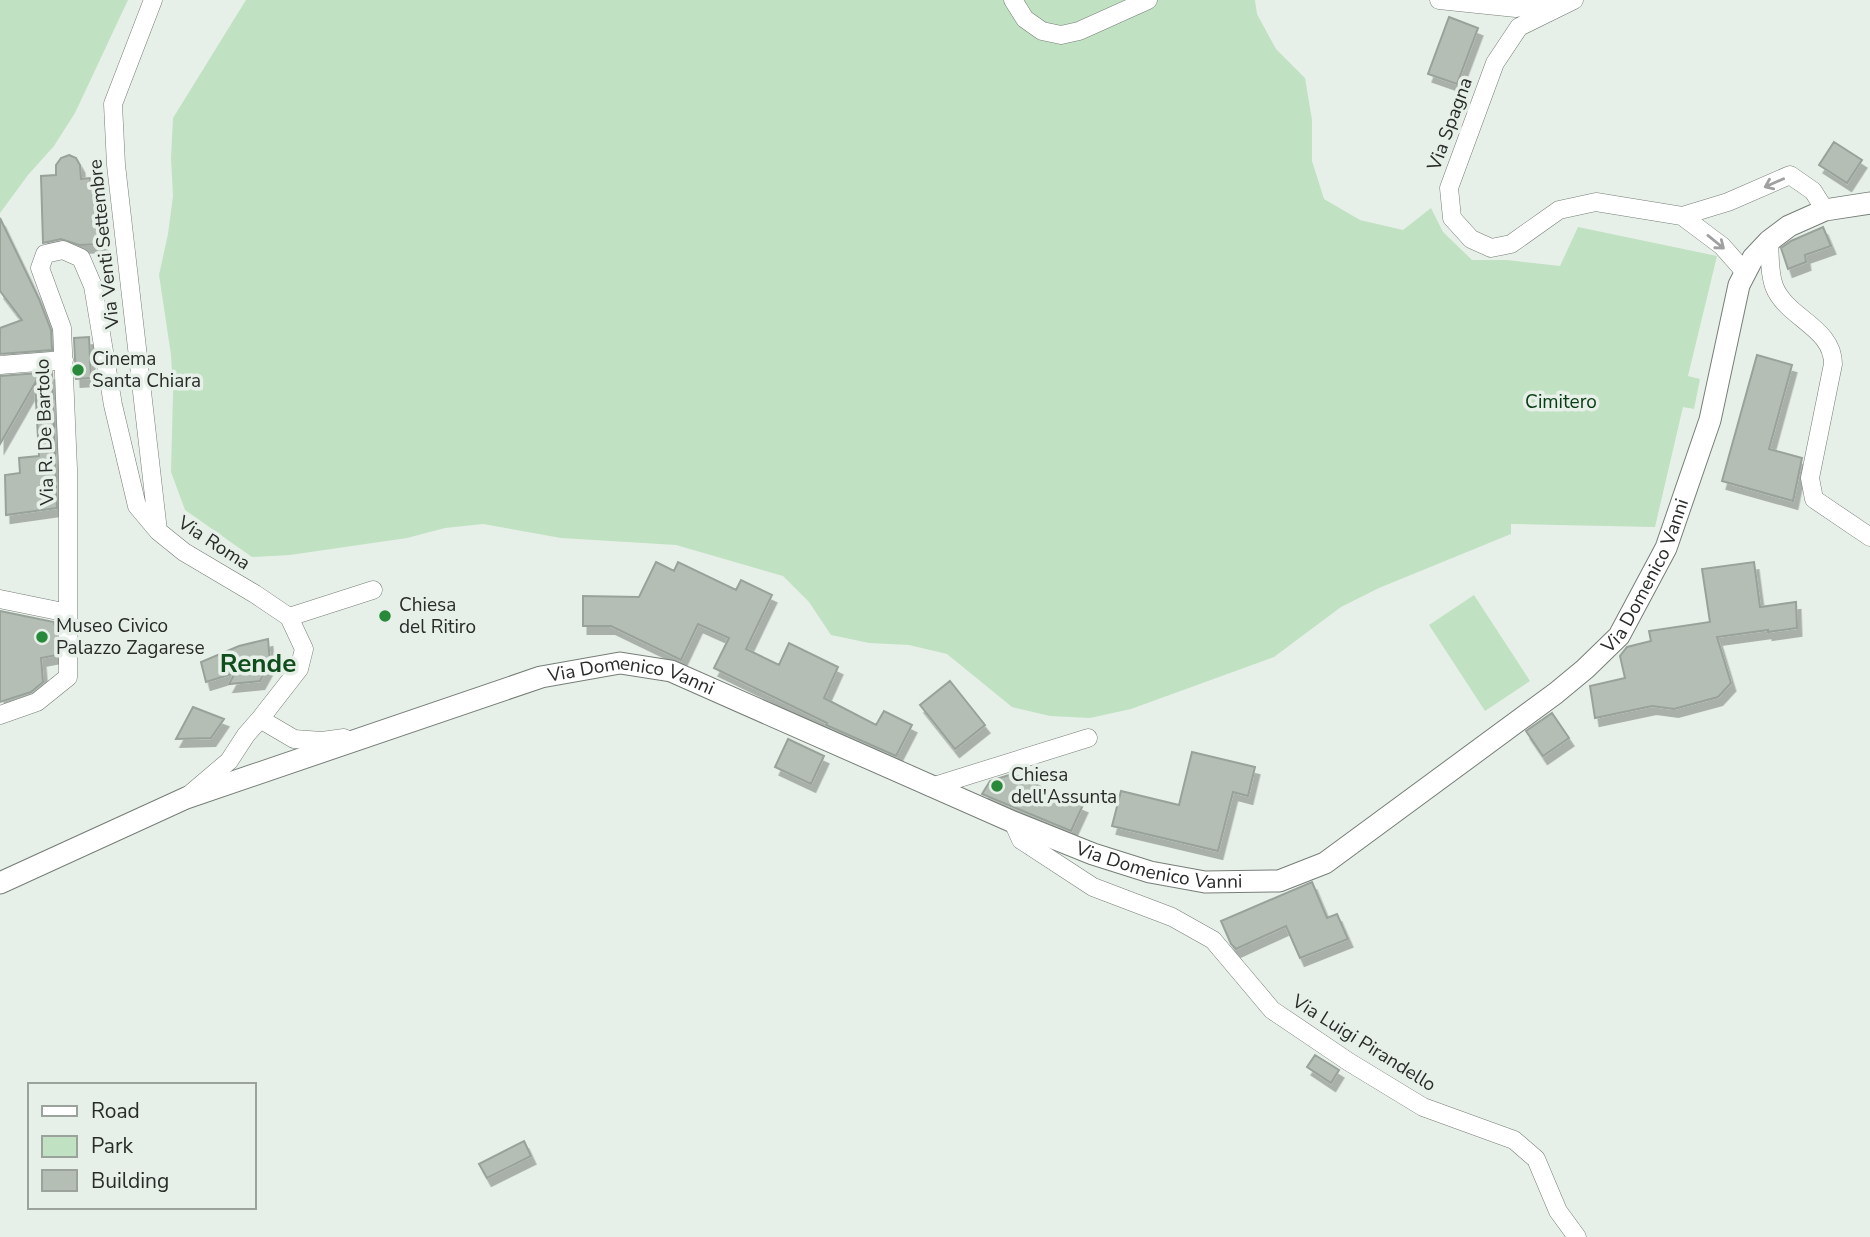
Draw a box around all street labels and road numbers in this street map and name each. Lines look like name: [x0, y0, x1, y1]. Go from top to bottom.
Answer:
street label: Via Spagna: [1421, 74, 1479, 175]
street label: Via Venti Settembre: [82, 158, 126, 331]
street label: Via R. De Bartolo: [29, 358, 61, 507]
street label: Via Domenico Vanni: [1595, 495, 1695, 660]
street label: Via Roma: [172, 509, 255, 576]
street label: Via Domenico Vanni: [545, 650, 718, 701]
street label: Via Domenico Vanni: [1071, 835, 1243, 895]
street label: Via Luigi Pirandello: [1286, 988, 1441, 1098]

